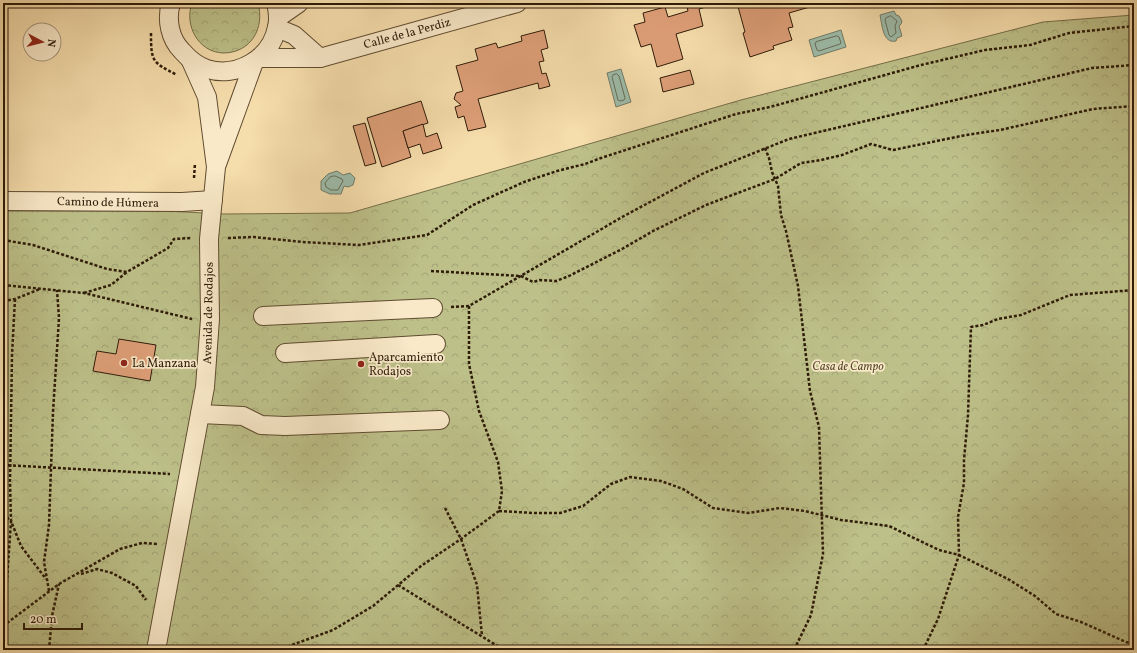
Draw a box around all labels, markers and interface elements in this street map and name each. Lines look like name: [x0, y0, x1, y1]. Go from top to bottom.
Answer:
street label: Calle de la Perdiz: [362, 15, 453, 53]
north arrow: [22, 22, 62, 62]
text: N: [43, 38, 58, 48]
street label: Camino de Húmera: [57, 194, 159, 212]
street label: Avenida de Rodajos: [200, 262, 218, 364]
place label: Aparcamiento Rodajos: [369, 350, 444, 380]
place label: La Manzana: [132, 356, 197, 372]
marker: La Manzana: [119, 358, 129, 368]
marker: Aparcamiento Rodajos: [356, 359, 366, 369]
park label: Casa de Campo: [812, 359, 884, 375]
scale bar: [24, 605, 82, 631]
text: 20 m: [30, 612, 57, 628]

